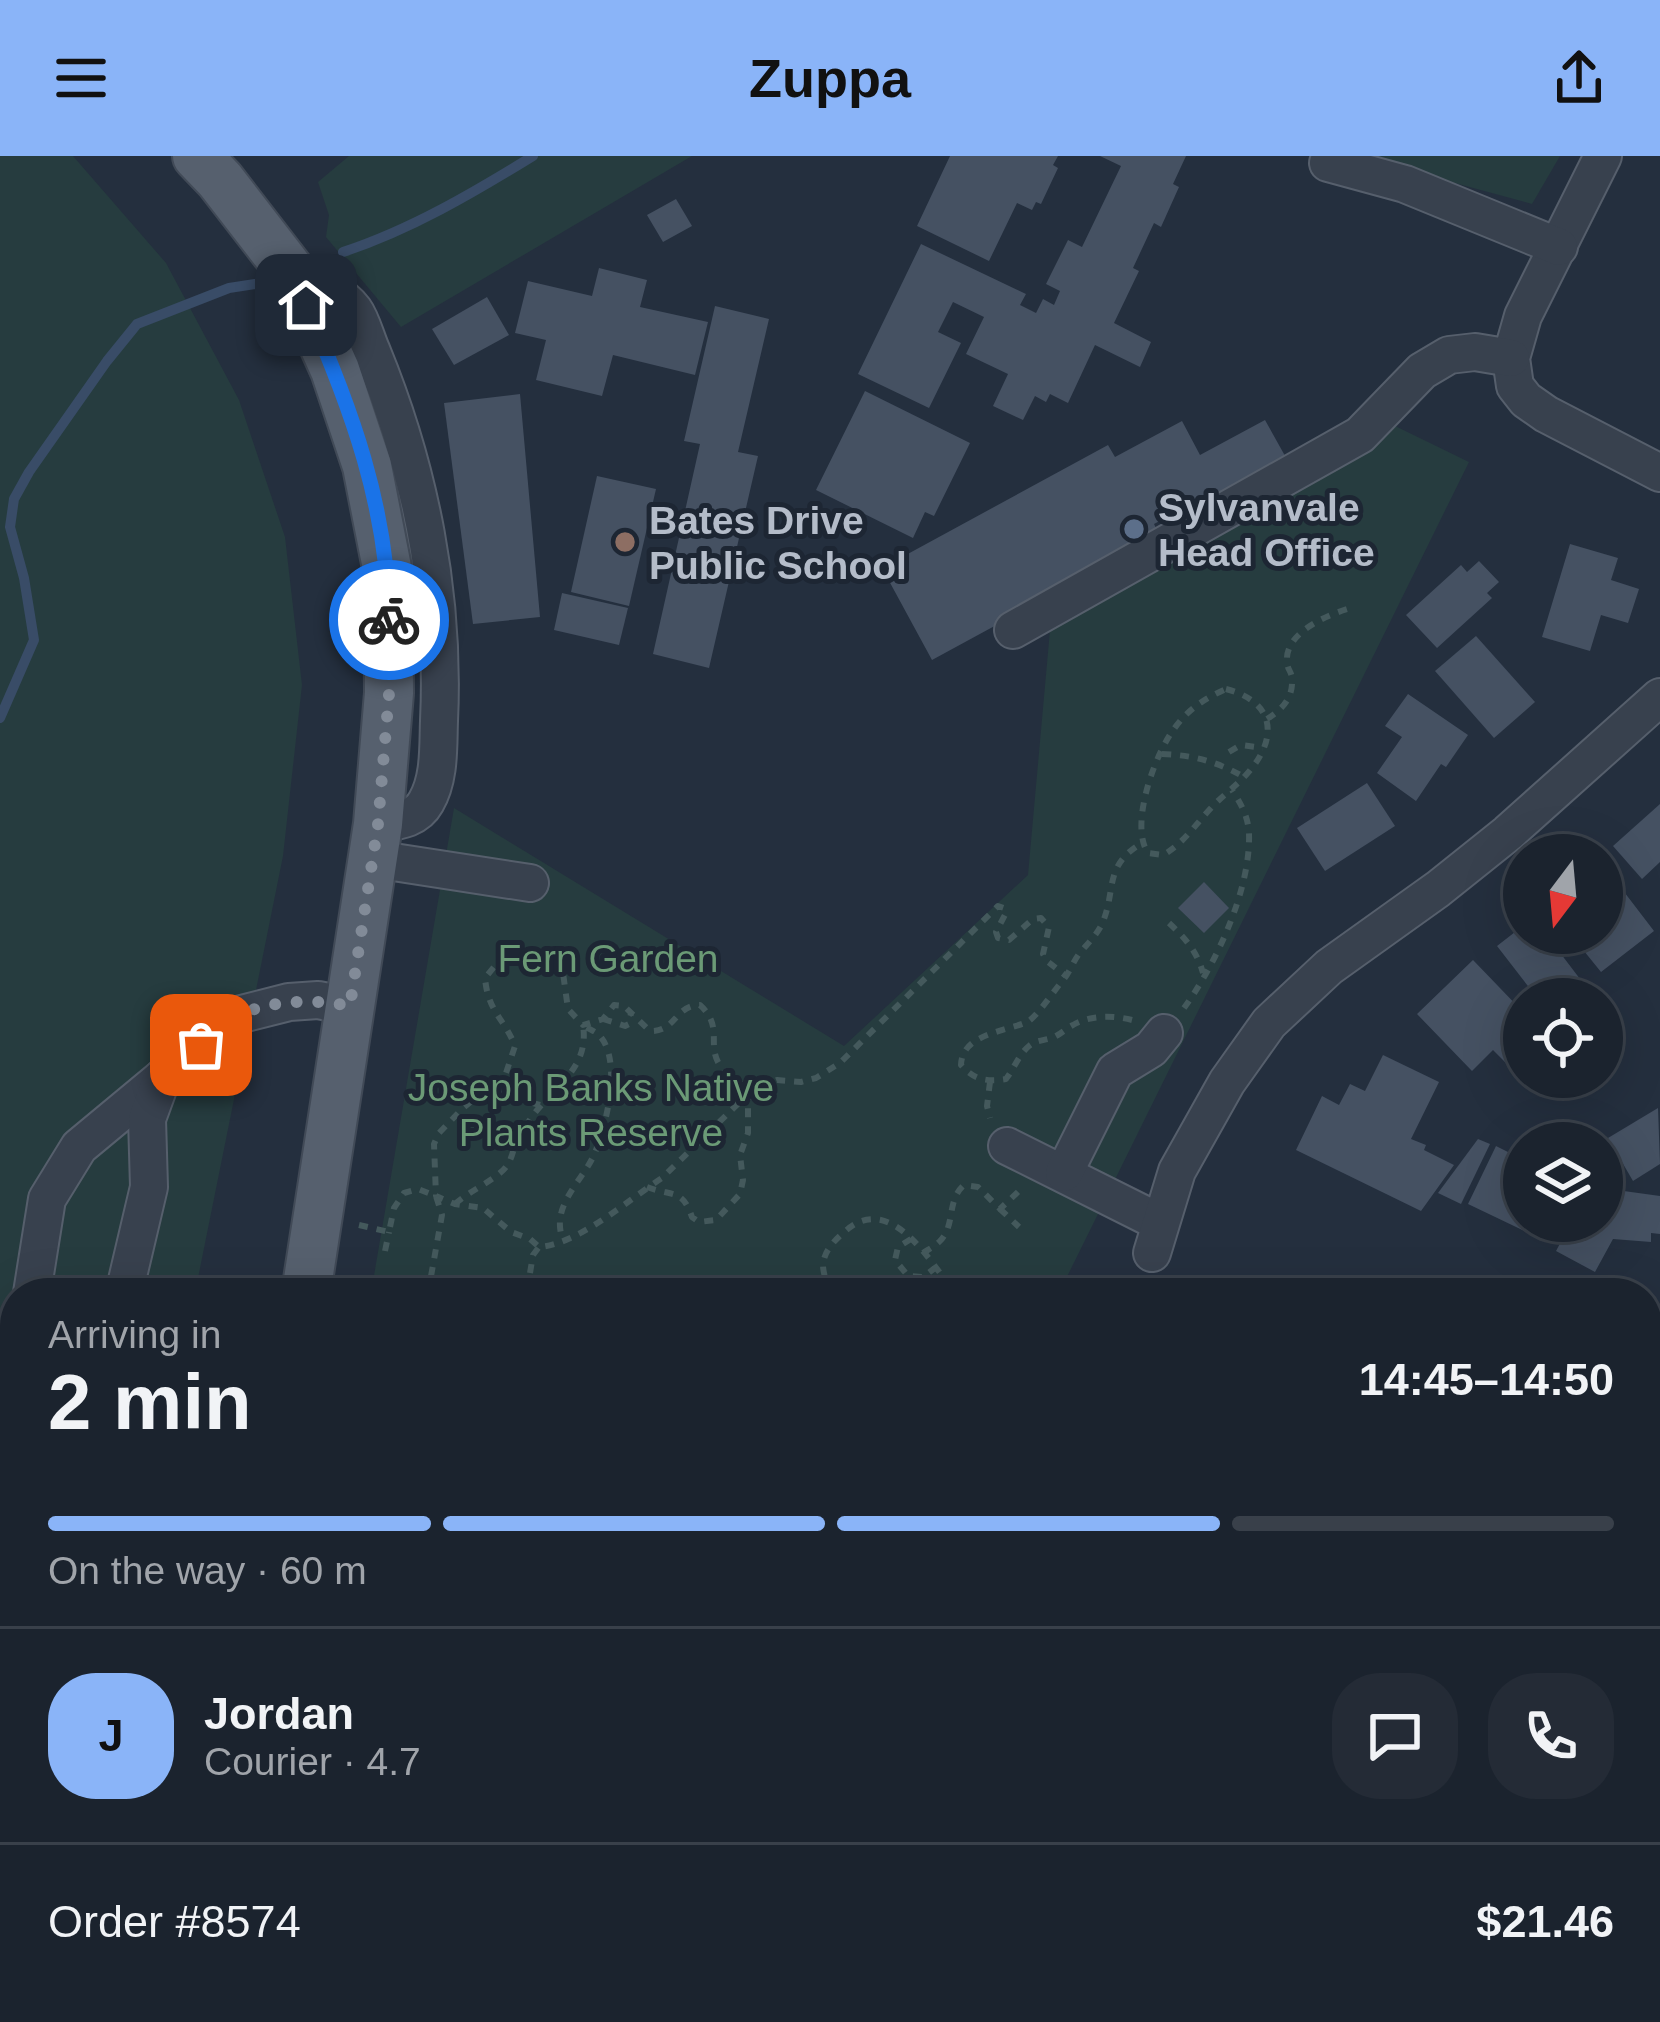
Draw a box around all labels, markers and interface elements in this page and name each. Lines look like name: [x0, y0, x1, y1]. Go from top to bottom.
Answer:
icon: menu: [48, 45, 114, 111]
icon: share: [1546, 45, 1612, 111]
text: Zuppa: [749, 48, 911, 108]
pin: [255, 254, 357, 356]
icon: home: [273, 272, 339, 338]
place label: Sylvanvale Head Office: [1158, 486, 1375, 574]
place label: Bates Drive Public School: [649, 499, 907, 587]
marker: Sylvanvale Head Office: [1121, 516, 1147, 542]
marker: Bates Drive Public School: [612, 529, 638, 555]
courier: [329, 560, 449, 680]
icon: bike: [356, 587, 422, 653]
north arrow: [1503, 834, 1623, 954]
map controls: [1503, 834, 1623, 1242]
park label: Fern Garden: [497, 937, 719, 980]
button: locate: [1503, 978, 1623, 1098]
pin: [150, 994, 252, 1096]
icon: bag: [168, 1012, 234, 1078]
park label: Joseph Banks Native Plants Reserve: [408, 1066, 774, 1154]
button: layers: [1503, 1122, 1623, 1242]
text: Arriving in: [48, 1313, 221, 1356]
text: 14:45–14:50: [1359, 1354, 1614, 1405]
text: 2 min: [48, 1358, 252, 1446]
text: On the way · 60 m: [48, 1549, 367, 1592]
button: chat: [1332, 1673, 1458, 1799]
button: phone: [1488, 1673, 1614, 1799]
text: Jordan: [204, 1688, 354, 1739]
text: J: [98, 1710, 124, 1761]
text: Courier · 4.7: [204, 1740, 421, 1783]
text: Order #8574: [48, 1896, 301, 1947]
text: $21.46: [1476, 1896, 1614, 1947]

